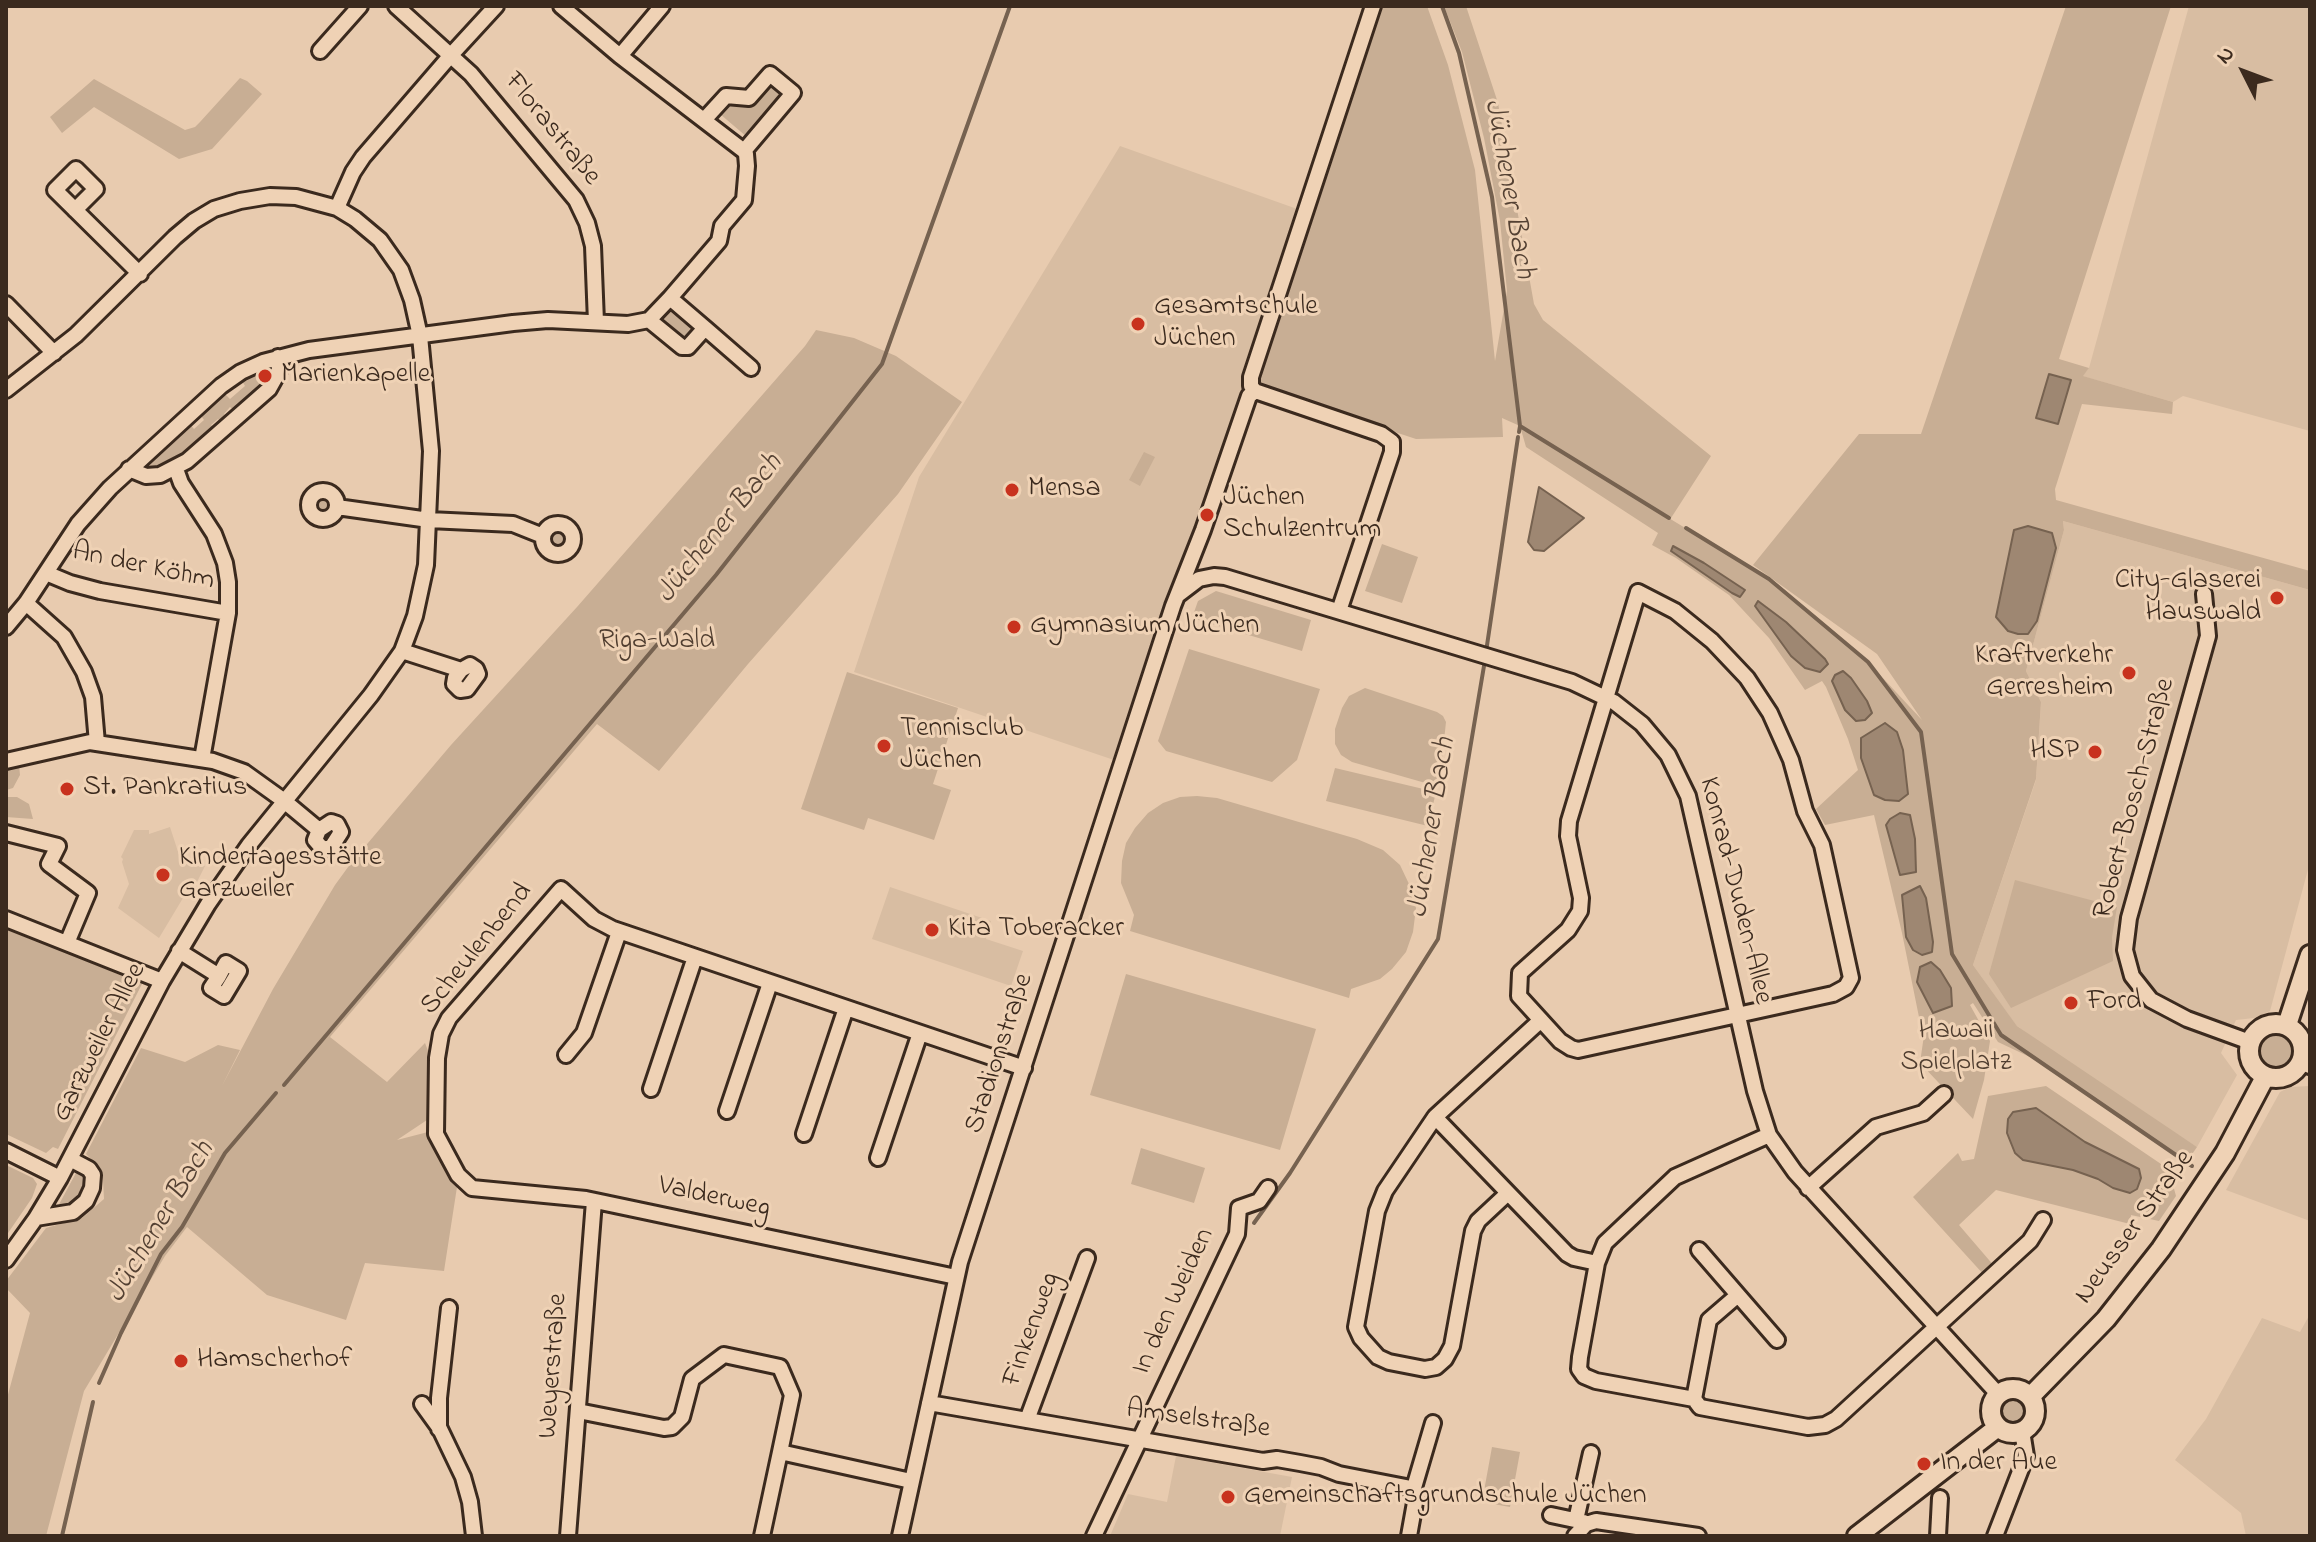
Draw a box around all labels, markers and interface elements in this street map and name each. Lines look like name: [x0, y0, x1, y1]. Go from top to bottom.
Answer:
north arrow: [2204, 32, 2284, 112]
text: N: [2209, 40, 2243, 72]
street label: Florastraße: [495, 67, 607, 193]
water label: Jüchener Bach: [1473, 96, 1541, 282]
place label: Gesamtschule Jüchen: [1154, 291, 1318, 357]
marker: Gesamtschule Jüchen: [1129, 315, 1147, 333]
place label: Marienkapelle: [281, 359, 430, 393]
marker: Marienkapelle: [256, 367, 274, 385]
water label: Jüchener Bach: [650, 448, 792, 612]
place label: Mensa: [1028, 473, 1101, 507]
marker: Mensa: [1003, 481, 1021, 499]
place label: Jüchen Schulzentrum: [1223, 482, 1381, 548]
marker: Jüchen Schulzentrum: [1198, 506, 1216, 524]
street label: An der Köhm: [69, 537, 217, 599]
place label: City-Glaserei Hauswald: [2115, 565, 2261, 631]
marker: City-Glaserei Hauswald: [2268, 589, 2286, 607]
place label: Gymnasium Jüchen: [1030, 610, 1259, 644]
marker: Gymnasium Jüchen: [1005, 618, 1023, 636]
park label: Riga-Wald: [599, 625, 715, 659]
place label: Kraftverkehr Gerresheim: [1975, 640, 2113, 706]
marker: Kraftverkehr Gerresheim: [2120, 664, 2138, 682]
street label: Robert-Bosch-Straße: [2088, 675, 2184, 923]
place label: Tennisclub Jüchen: [900, 713, 1023, 779]
water label: Jüchener Bach: [1402, 735, 1466, 921]
place label: HSP: [2030, 735, 2079, 769]
marker: Tennisclub Jüchen: [875, 737, 893, 755]
marker: HSP: [2086, 743, 2104, 761]
place label: St. Pankratius: [83, 772, 247, 806]
street label: Konrad-Duden-Allee: [1690, 774, 1778, 1008]
marker: St. Pankratius: [58, 780, 76, 798]
place label: Kindertagesstätte Garzweiler: [179, 842, 381, 908]
marker: Kindertagesstätte Garzweiler: [154, 866, 172, 884]
street label: Scheulenbend: [415, 877, 541, 1023]
place label: Kita Toberacker: [948, 913, 1124, 947]
marker: Kita Toberacker: [923, 921, 941, 939]
street label: Garzweiler Allee: [47, 958, 155, 1128]
street label: Stadionstraße: [959, 970, 1043, 1138]
place label: Ford: [2087, 986, 2142, 1020]
marker: Ford: [2062, 994, 2080, 1012]
park label: Hawaii Spielplatz: [1901, 1015, 2011, 1081]
water label: Jüchener Bach: [100, 1136, 224, 1310]
street label: Neusser Straße: [2069, 1144, 2203, 1312]
street label: Valderweg: [655, 1171, 773, 1227]
street label: In den Weiden: [1126, 1223, 1224, 1381]
street label: Finkenweg: [997, 1268, 1069, 1392]
street label: Weyerstraße: [533, 1292, 577, 1440]
place label: Hamscherhof: [197, 1344, 352, 1378]
marker: Hamscherhof: [172, 1352, 190, 1370]
street label: Amselstraße: [1124, 1394, 1272, 1448]
place label: In der Aue: [1940, 1447, 2057, 1481]
marker: In der Aue: [1915, 1455, 1933, 1473]
place label: Gemeinschaftsgrundschule Jüchen: [1244, 1480, 1646, 1514]
marker: Gemeinschaftsgrundschule Jüchen: [1219, 1488, 1237, 1506]

